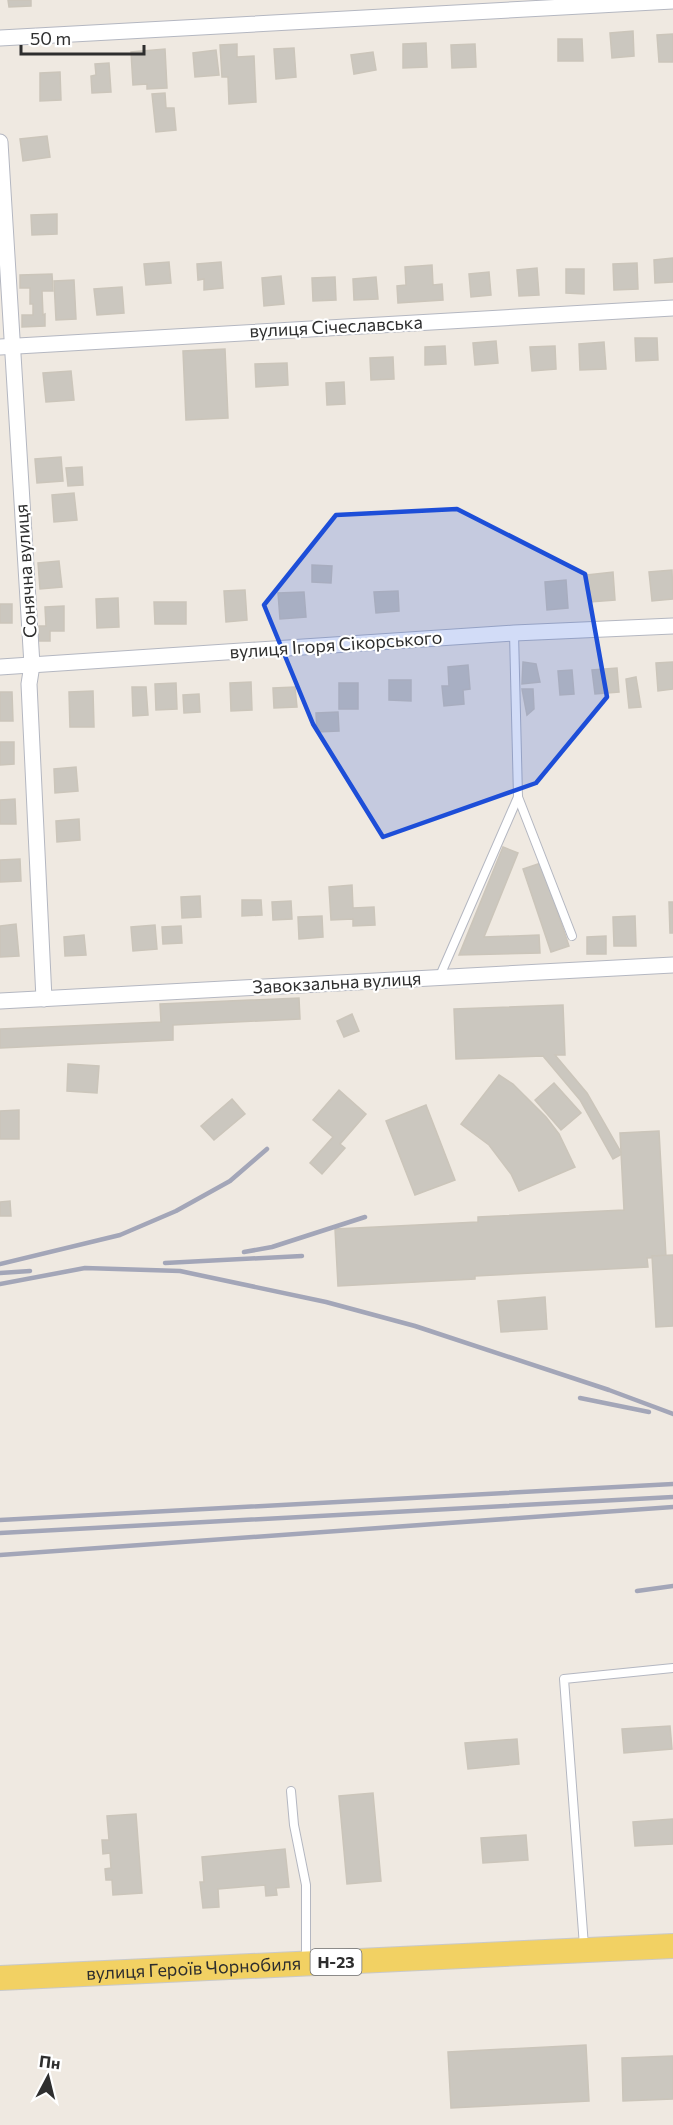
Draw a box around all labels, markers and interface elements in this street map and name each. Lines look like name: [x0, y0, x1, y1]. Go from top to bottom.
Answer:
scale bar: [21, 18, 144, 56]
text: 50 m: [30, 27, 71, 49]
street label: вулиця Січеславська: [249, 310, 423, 342]
street label: Сонячна вулиця: [9, 503, 41, 639]
street label: вулиця Ігоря Сікорського: [229, 626, 443, 662]
street label: Завокзальна вулиця: [252, 967, 422, 997]
road number: Н-23: [310, 1949, 362, 1975]
street label: вулиця Героїв Чорнобиля: [86, 1952, 302, 1984]
north arrow: [18, 2047, 78, 2107]
text: Пн: [38, 2051, 62, 2072]

